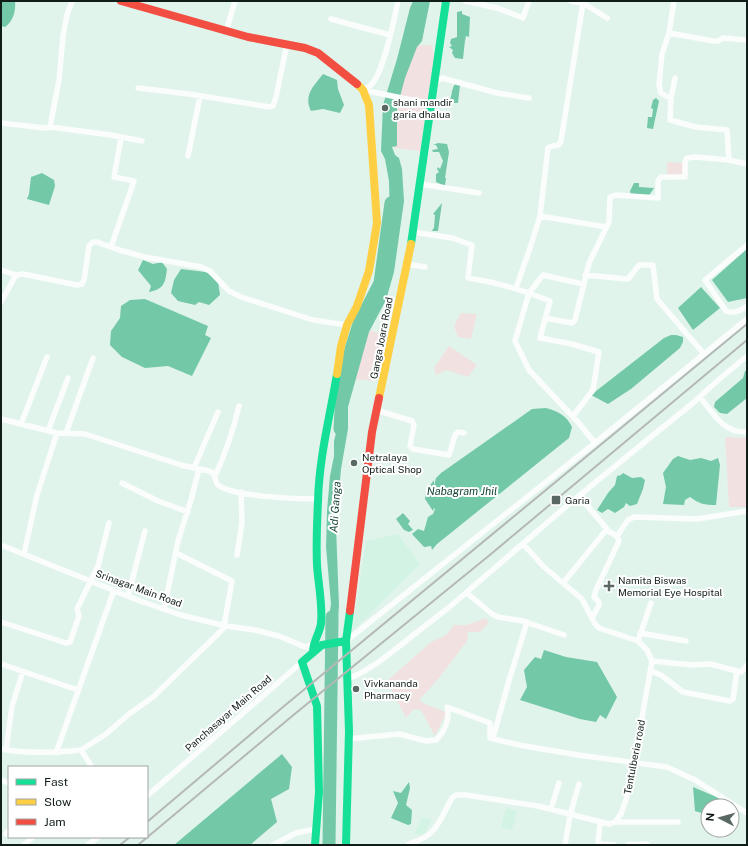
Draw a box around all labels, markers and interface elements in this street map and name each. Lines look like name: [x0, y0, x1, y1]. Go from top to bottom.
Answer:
place label: shani mandir garia dhalua: [393, 96, 453, 120]
marker: shani mandir garia dhalua: [380, 103, 390, 113]
street label: Ganga Joara Road: [367, 296, 395, 380]
place label: Netralaya Optical Shop: [362, 451, 422, 475]
marker: Netralaya Optical Shop: [349, 458, 359, 468]
water label: Adi Ganga: [327, 481, 343, 533]
water label: Nabagram Jhil: [427, 485, 497, 497]
marker: Garia: [550, 494, 562, 506]
place label: Garia: [565, 494, 590, 506]
street label: Srinagar Main Road: [94, 567, 184, 609]
place label: Namita Biswas Memorial Eye Hospital: [618, 574, 723, 598]
marker: Namita Biswas Memorial Eye Hospital: [603, 580, 615, 592]
street label: Panchasayar Main Road: [182, 672, 274, 754]
place label: Vivkananda Pharmacy: [364, 677, 418, 701]
marker: Vivkananda Pharmacy: [351, 684, 361, 694]
street label: Tentulberia road: [621, 719, 647, 795]
legend: [8, 766, 148, 838]
text: Fast: [44, 775, 69, 789]
text: Slow: [44, 795, 72, 809]
north arrow: [700, 798, 740, 838]
text: N: [704, 812, 716, 822]
text: Jam: [44, 815, 66, 829]

